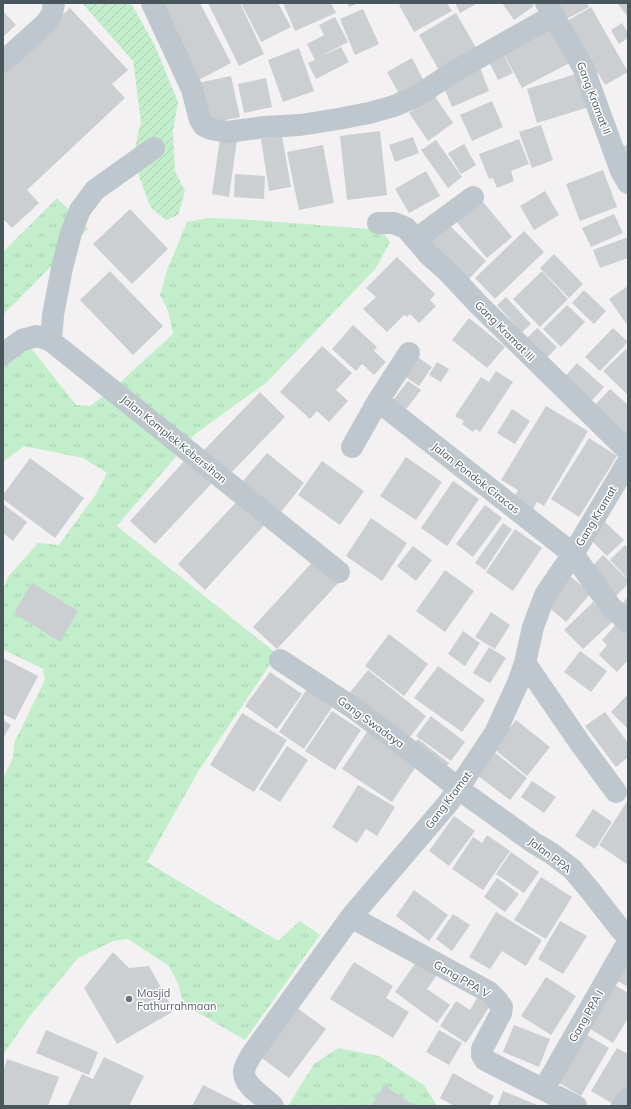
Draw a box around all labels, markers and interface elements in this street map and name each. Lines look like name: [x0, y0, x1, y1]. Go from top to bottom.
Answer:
street label: Gang Kramat II: [574, 60, 614, 136]
street label: Gang Kramat III: [472, 298, 538, 364]
street label: Jalan Komplek Kebersihan: [118, 392, 230, 486]
street label: Jalan Pondok Ciracas: [429, 439, 523, 517]
street label: Gang Kramat: [572, 483, 620, 549]
street label: Gang Swadaya: [335, 693, 407, 751]
street label: Gang Kramat: [422, 768, 474, 831]
street label: Jalan PPA: [526, 834, 574, 876]
street label: Gang PPA V: [431, 957, 493, 1001]
place label: Masjid Fathurrahmaan: [137, 986, 217, 1013]
street label: Gang PPA I: [565, 987, 607, 1045]
marker: Masjid Fathurrahmaan: [124, 994, 134, 1004]

